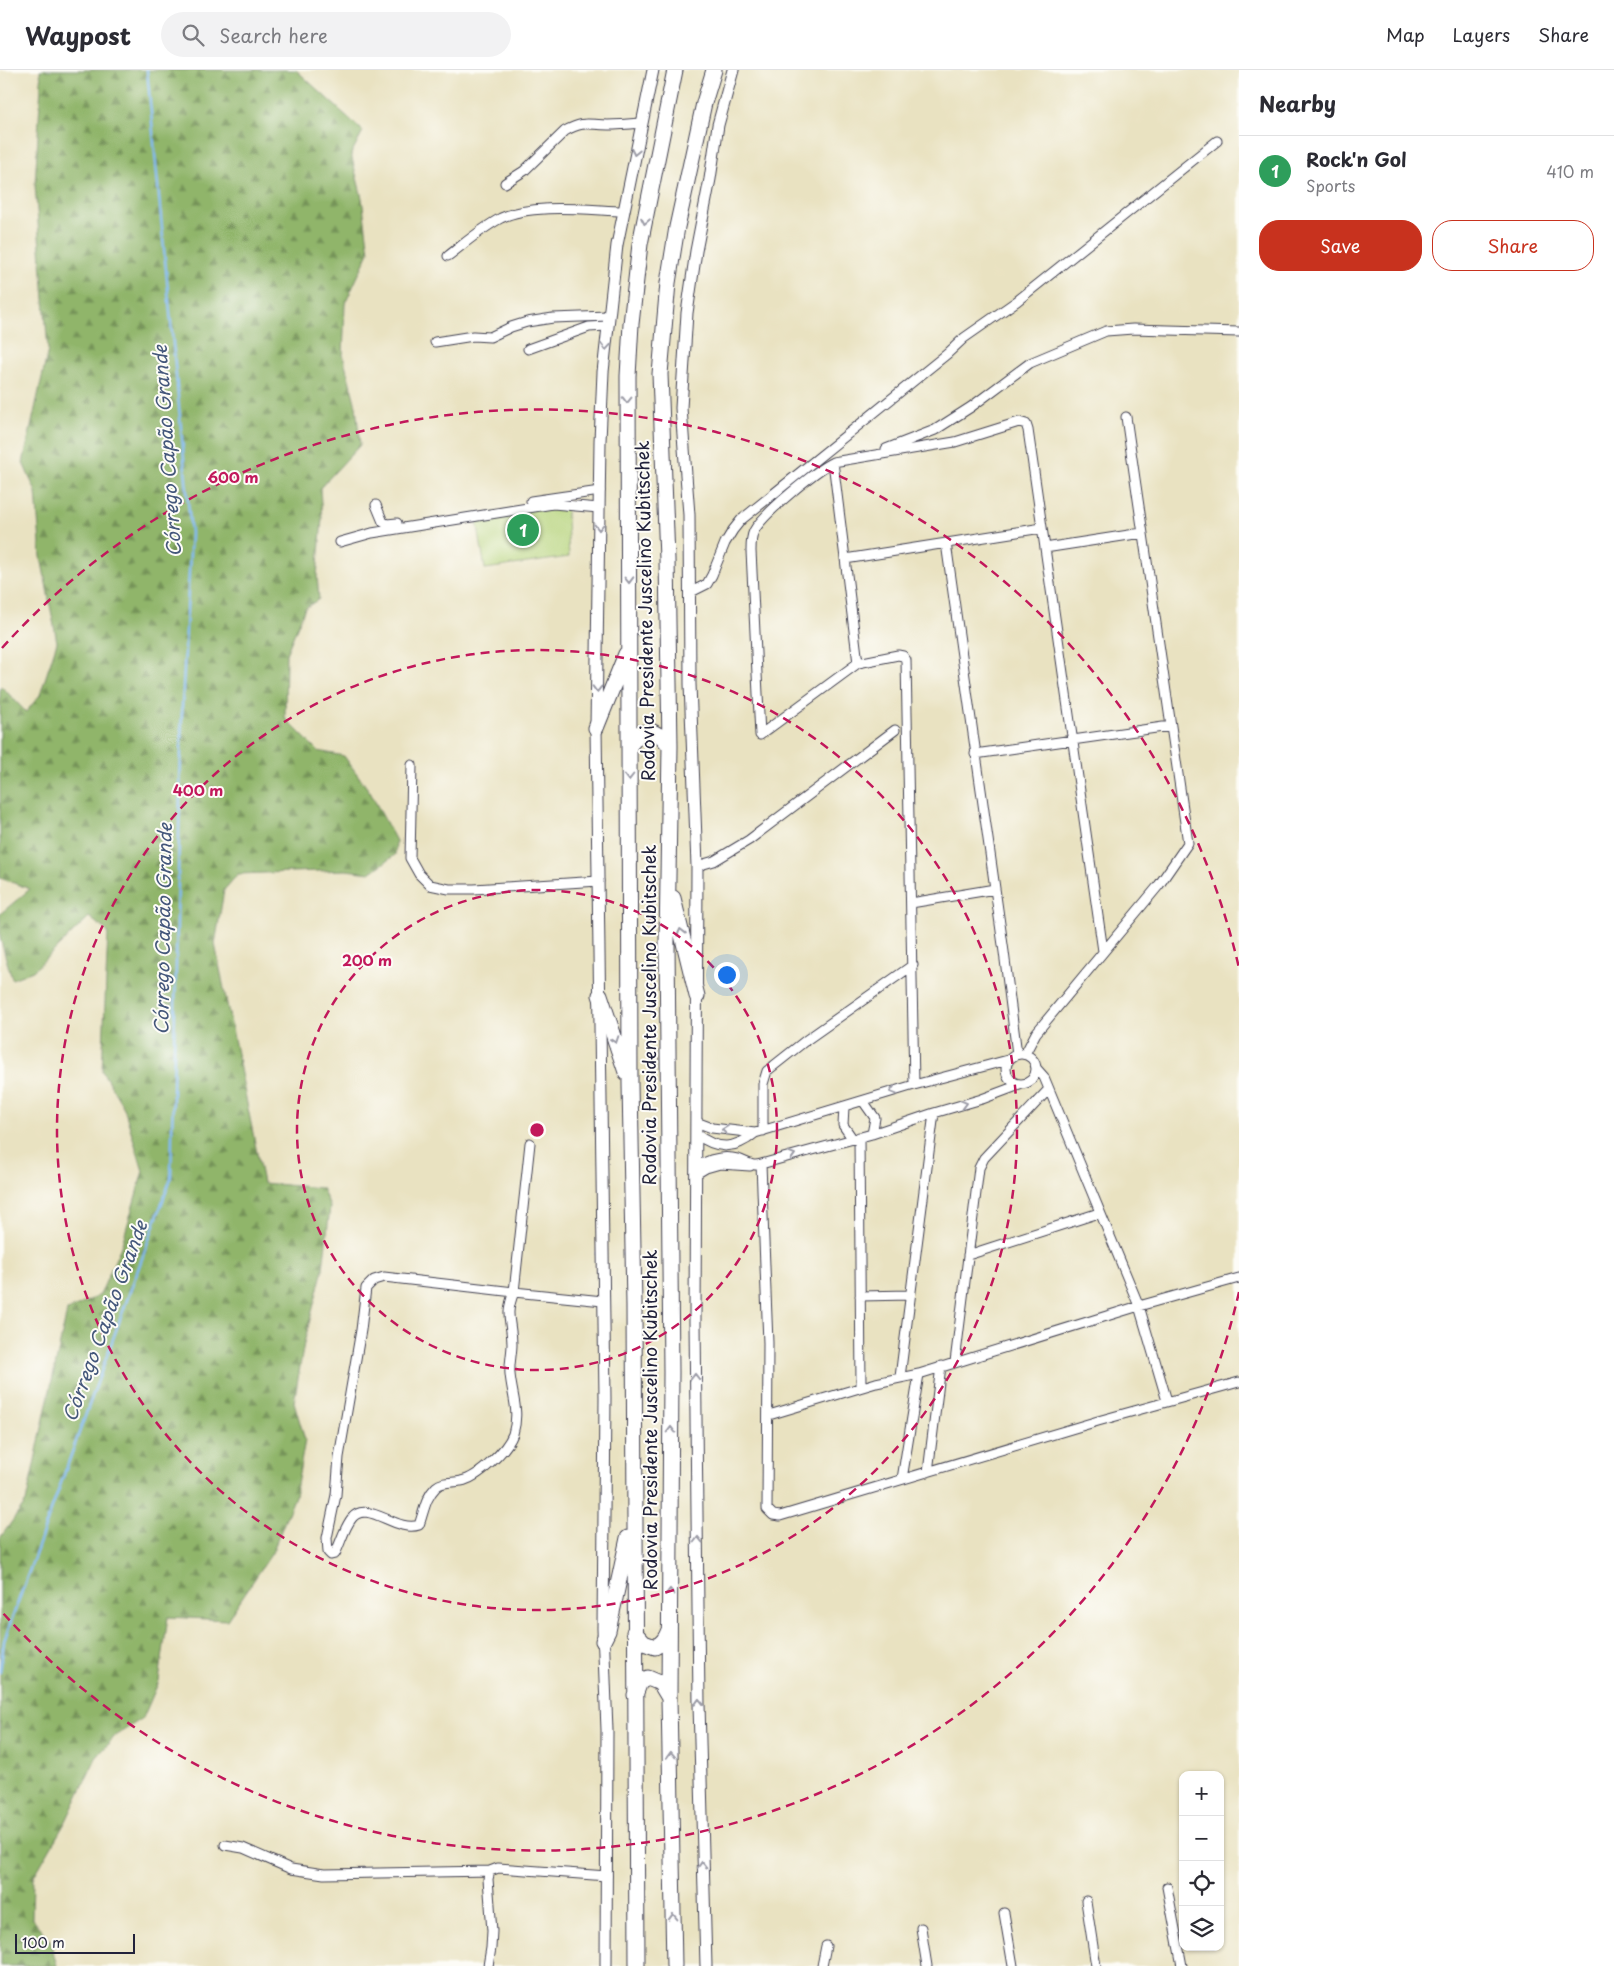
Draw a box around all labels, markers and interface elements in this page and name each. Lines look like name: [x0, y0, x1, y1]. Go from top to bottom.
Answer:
search box: [161, 12, 511, 57]
text: Waypost: [25, 17, 131, 53]
icon: search: [179, 21, 207, 49]
text: Search here: [219, 21, 328, 49]
text: Map: [1386, 21, 1425, 48]
text: Layers: [1453, 21, 1510, 48]
text: Share: [1538, 21, 1589, 48]
text: Nearby: [1259, 87, 1336, 119]
text: Rock'n Gol: [1306, 145, 1406, 173]
one-way arrow: [630, 147, 641, 156]
text: 1: [1271, 159, 1279, 183]
text: 410 m: [1546, 159, 1594, 183]
text: Sports: [1306, 173, 1355, 197]
one-way arrow: [640, 216, 650, 225]
button: Save: [1259, 220, 1422, 271]
button: Share: [1432, 220, 1594, 271]
water label: Córrego Capão Grande: [145, 343, 187, 558]
one-way arrow: [600, 343, 611, 351]
one-way arrow: [622, 396, 632, 404]
street label: Rodovia Presidente Juscelino Kubitschek: [628, 440, 661, 782]
text: 600 m: [207, 465, 259, 488]
pin: 1: [507, 511, 539, 549]
one-way arrow: [594, 524, 604, 531]
one-way arrow: [624, 576, 634, 584]
one-way arrow: [592, 686, 602, 694]
one-way arrow: [624, 774, 634, 781]
text: 400 m: [173, 778, 223, 801]
water label: Córrego Capão Grande: [146, 821, 178, 1035]
street label: Rodovia Presidente Juscelino Kubitschek: [635, 845, 662, 1186]
one-way arrow: [676, 927, 687, 936]
text: 200 m: [342, 948, 392, 971]
your location: [714, 962, 740, 988]
one-way arrow: [609, 1035, 619, 1043]
one-way arrow: [890, 1085, 898, 1095]
one-way arrow: [960, 1099, 969, 1110]
centre of rings: [528, 1121, 546, 1139]
one-way arrow: [721, 1125, 729, 1136]
one-way arrow: [787, 1151, 796, 1161]
water label: Córrego Capão Grande: [55, 1215, 154, 1425]
street label: Rodovia Presidente Juscelino Kubitschek: [636, 1250, 663, 1591]
one-way arrow: [690, 1373, 700, 1381]
one-way arrow: [666, 1426, 676, 1434]
one-way arrow: [693, 1536, 703, 1544]
one-way arrow: [665, 1588, 675, 1596]
one-way arrow: [694, 1698, 704, 1706]
one-way arrow: [666, 1751, 676, 1758]
map controls: [1179, 1771, 1224, 1951]
button: +: [1179, 1771, 1224, 1816]
button: −: [1179, 1816, 1224, 1861]
one-way arrow: [697, 1861, 708, 1869]
button: locate: [1179, 1861, 1224, 1906]
button: layers: [1179, 1906, 1224, 1951]
one-way arrow: [668, 1913, 679, 1921]
scale bar: [15, 1931, 135, 1954]
text: 100 m: [22, 1932, 65, 1953]

